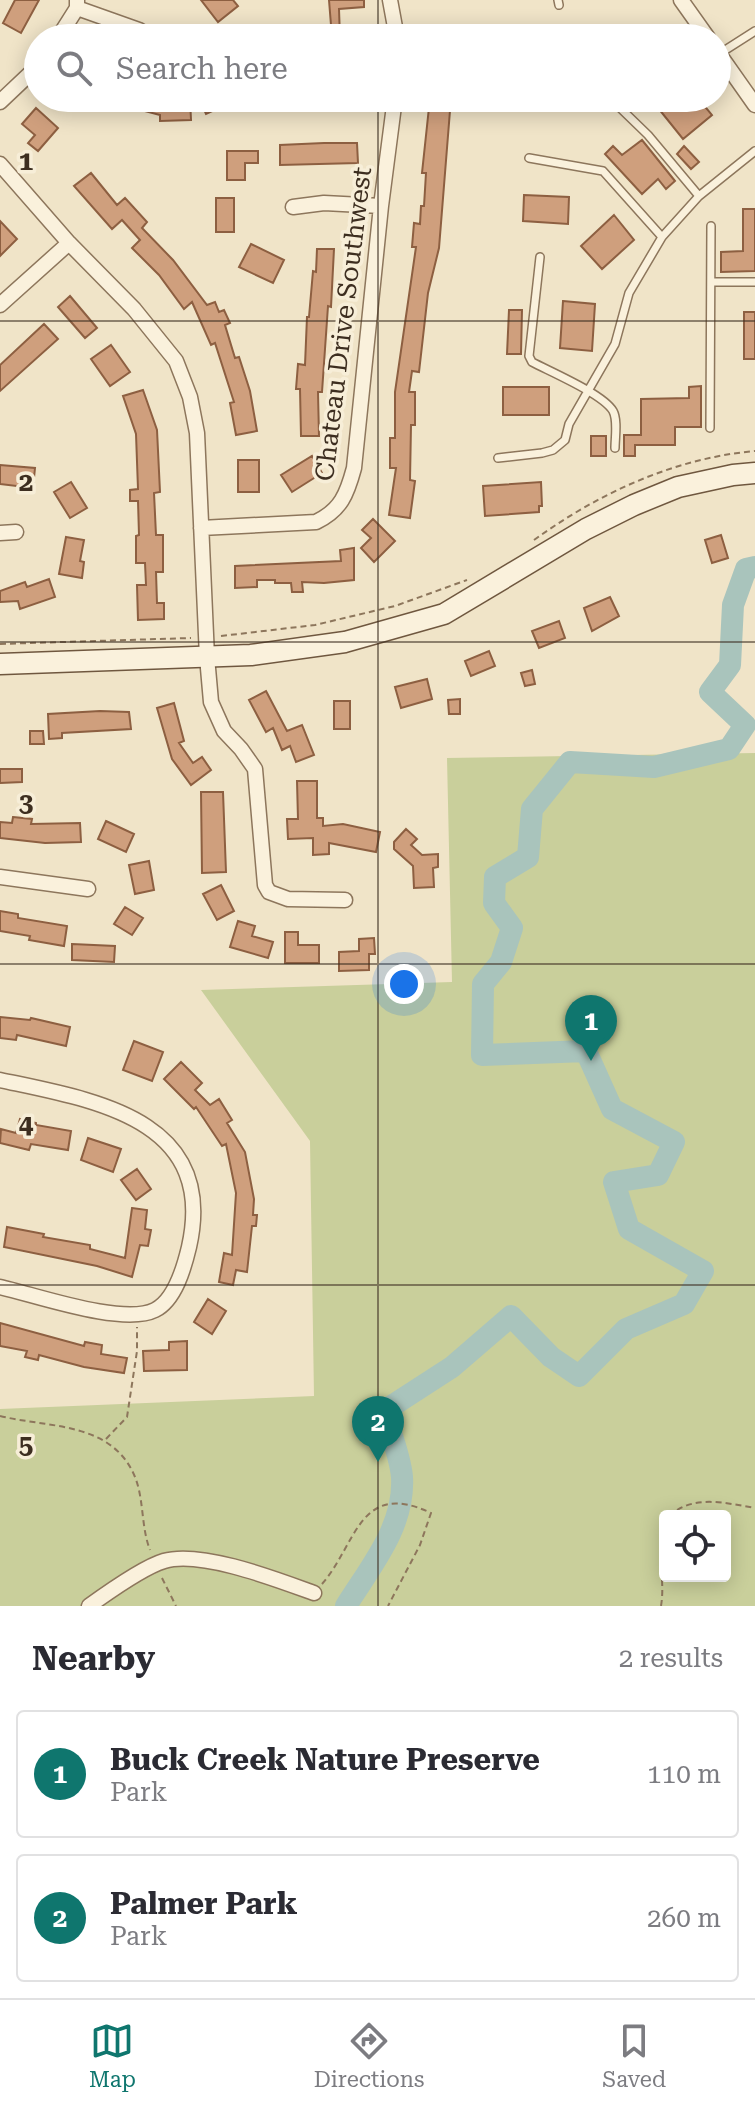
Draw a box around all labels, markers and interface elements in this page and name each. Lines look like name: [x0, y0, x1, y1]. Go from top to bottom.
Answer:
search box: [24, 24, 731, 112]
icon: search: [52, 46, 96, 90]
text: Search here: [116, 51, 288, 86]
text: 1: [19, 146, 33, 176]
street label: Chateau Drive Southwest: [309, 165, 377, 483]
text: 2: [19, 467, 33, 497]
text: 3: [19, 788, 33, 818]
your location: [384, 964, 424, 1004]
pin: 1: [565, 995, 617, 1061]
text: 4: [19, 1109, 34, 1139]
pin: 2: [352, 1396, 404, 1462]
text: 5: [19, 1430, 33, 1460]
map controls: [659, 1510, 731, 1582]
button: locate: [659, 1510, 731, 1582]
text: Nearby: [32, 1638, 155, 1678]
text: 2 results: [619, 1643, 723, 1673]
text: Buck Creek Nature Preserve: [110, 1742, 540, 1777]
text: 1: [53, 1759, 67, 1789]
text: 110 m: [647, 1759, 721, 1789]
text: Park: [110, 1777, 167, 1807]
text: Palmer Park: [110, 1886, 297, 1921]
text: 2: [53, 1903, 67, 1933]
text: 260 m: [647, 1903, 721, 1933]
text: Park: [110, 1921, 167, 1951]
tab: Map: [89, 2019, 136, 2092]
tab: Directions: [314, 2019, 425, 2092]
tab: Saved: [602, 2019, 666, 2092]

